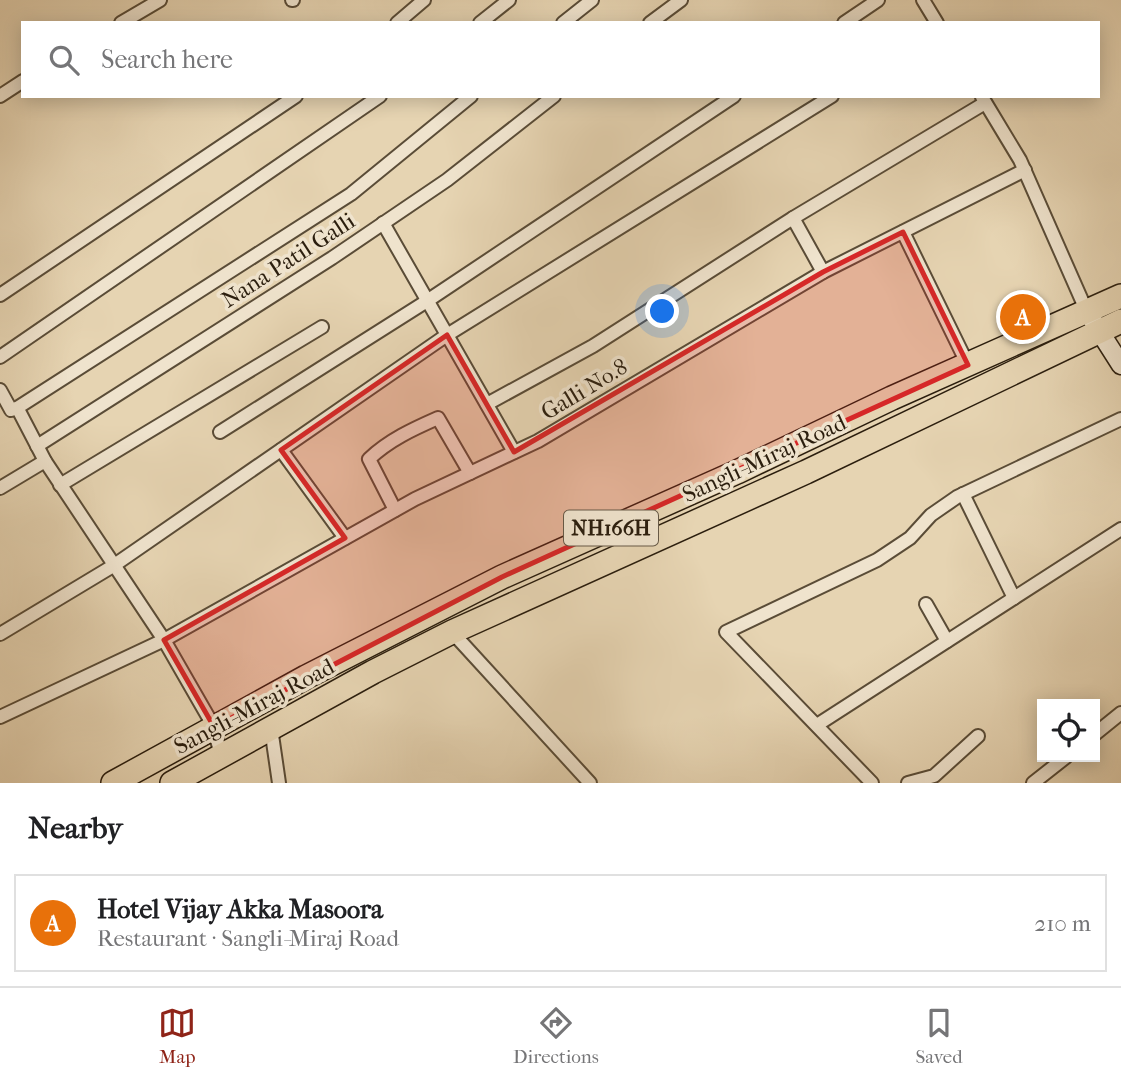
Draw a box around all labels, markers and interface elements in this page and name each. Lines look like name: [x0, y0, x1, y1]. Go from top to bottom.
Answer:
search box: [21, 21, 1100, 98]
icon: search: [45, 41, 83, 79]
text: Search here: [101, 44, 233, 75]
street label: Nana Patil Galli: [217, 207, 360, 314]
pin: A: [1000, 291, 1046, 343]
your location: [645, 294, 679, 328]
street label: Galli No.8: [536, 353, 632, 426]
street label: Sangli-Miraj Road: [678, 408, 851, 508]
road number: NH166H: [564, 510, 658, 546]
street label: Sangli-Miraj Road: [170, 653, 339, 760]
map controls: [1037, 699, 1100, 762]
button: locate: [1037, 699, 1100, 762]
text: Nearby: [28, 811, 123, 846]
text: Hotel Vijay Akka Masoora: [97, 894, 383, 925]
text: A: [46, 910, 60, 937]
text: 210 m: [1034, 910, 1091, 937]
text: Restaurant · Sangli-Miraj Road: [97, 925, 399, 952]
tab: Map: [158, 1004, 196, 1068]
tab: Directions: [513, 1004, 599, 1068]
tab: Saved: [915, 1004, 963, 1068]

